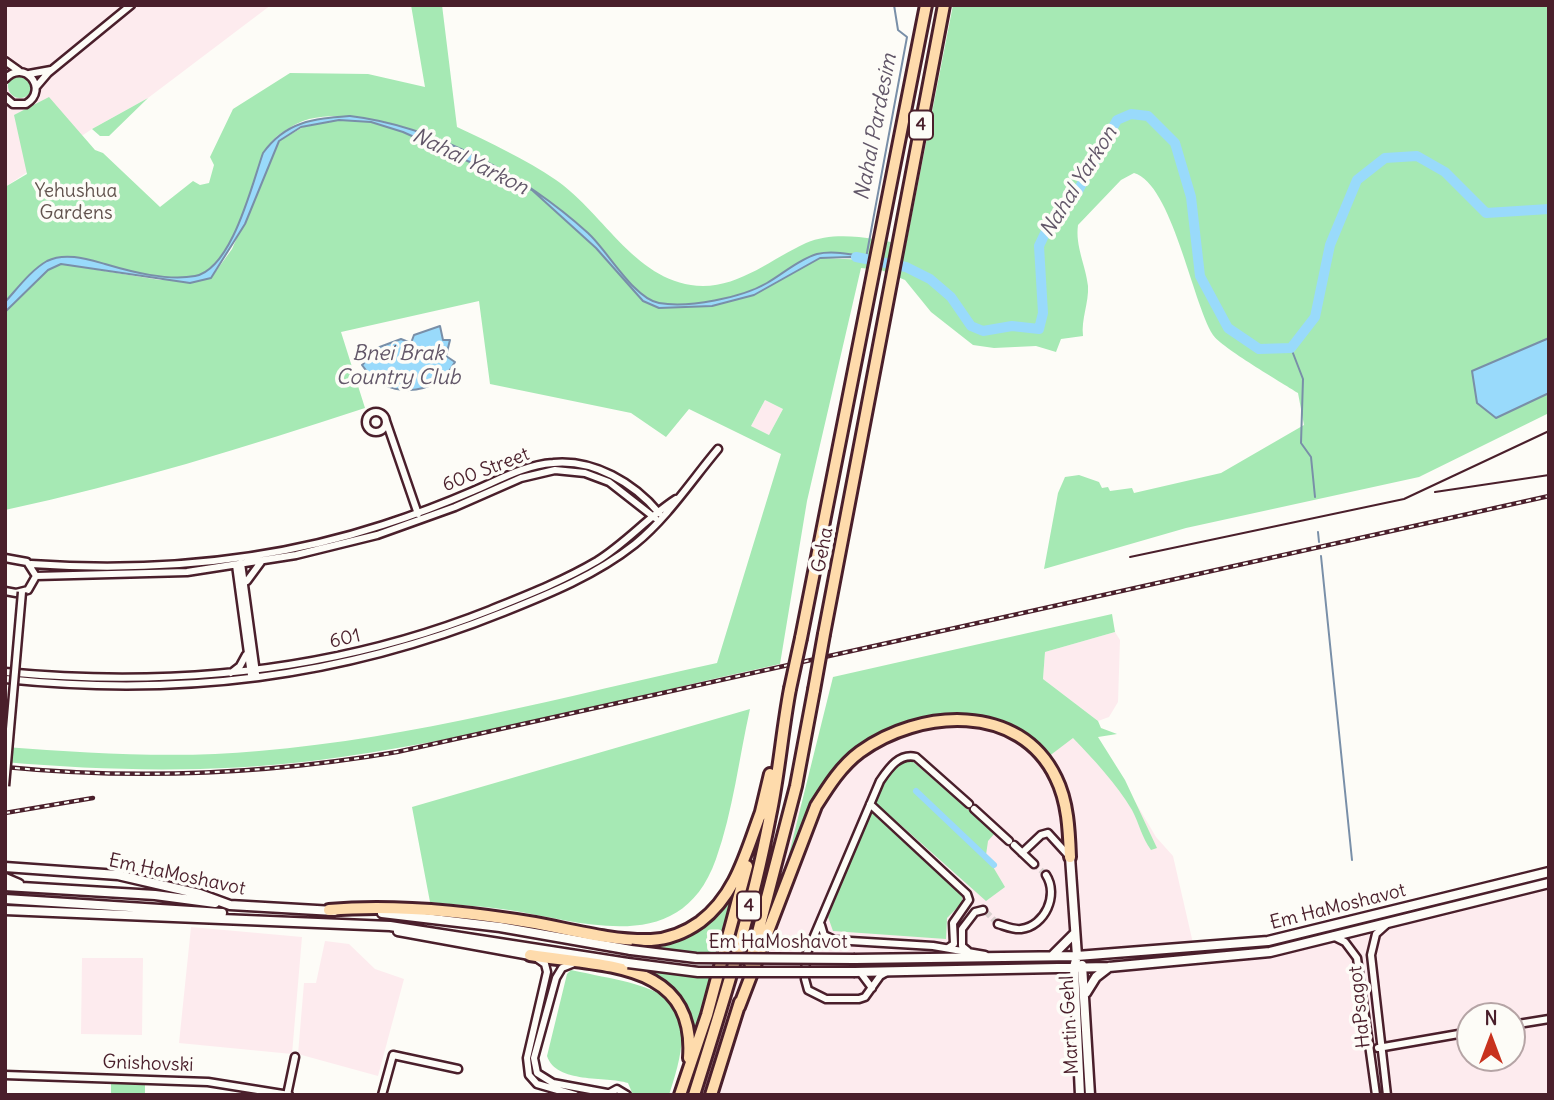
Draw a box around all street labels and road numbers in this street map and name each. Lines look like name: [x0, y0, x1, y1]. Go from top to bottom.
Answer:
road number: 4: [909, 110, 933, 140]
street label: 600 Street: [439, 443, 533, 497]
street label: Geha: [807, 525, 839, 575]
street label: 601: [327, 624, 363, 654]
street label: Em HaMoshavot: [107, 849, 247, 901]
street label: Em HaMoshavot: [1268, 879, 1408, 935]
road number: 4: [737, 891, 761, 920]
street label: Em HaMoshavot: [708, 932, 848, 954]
street label: HaPsagot: [1344, 965, 1376, 1049]
street label: Martin Gehl: [1056, 975, 1084, 1075]
street label: Gnishovski: [102, 1051, 194, 1077]

